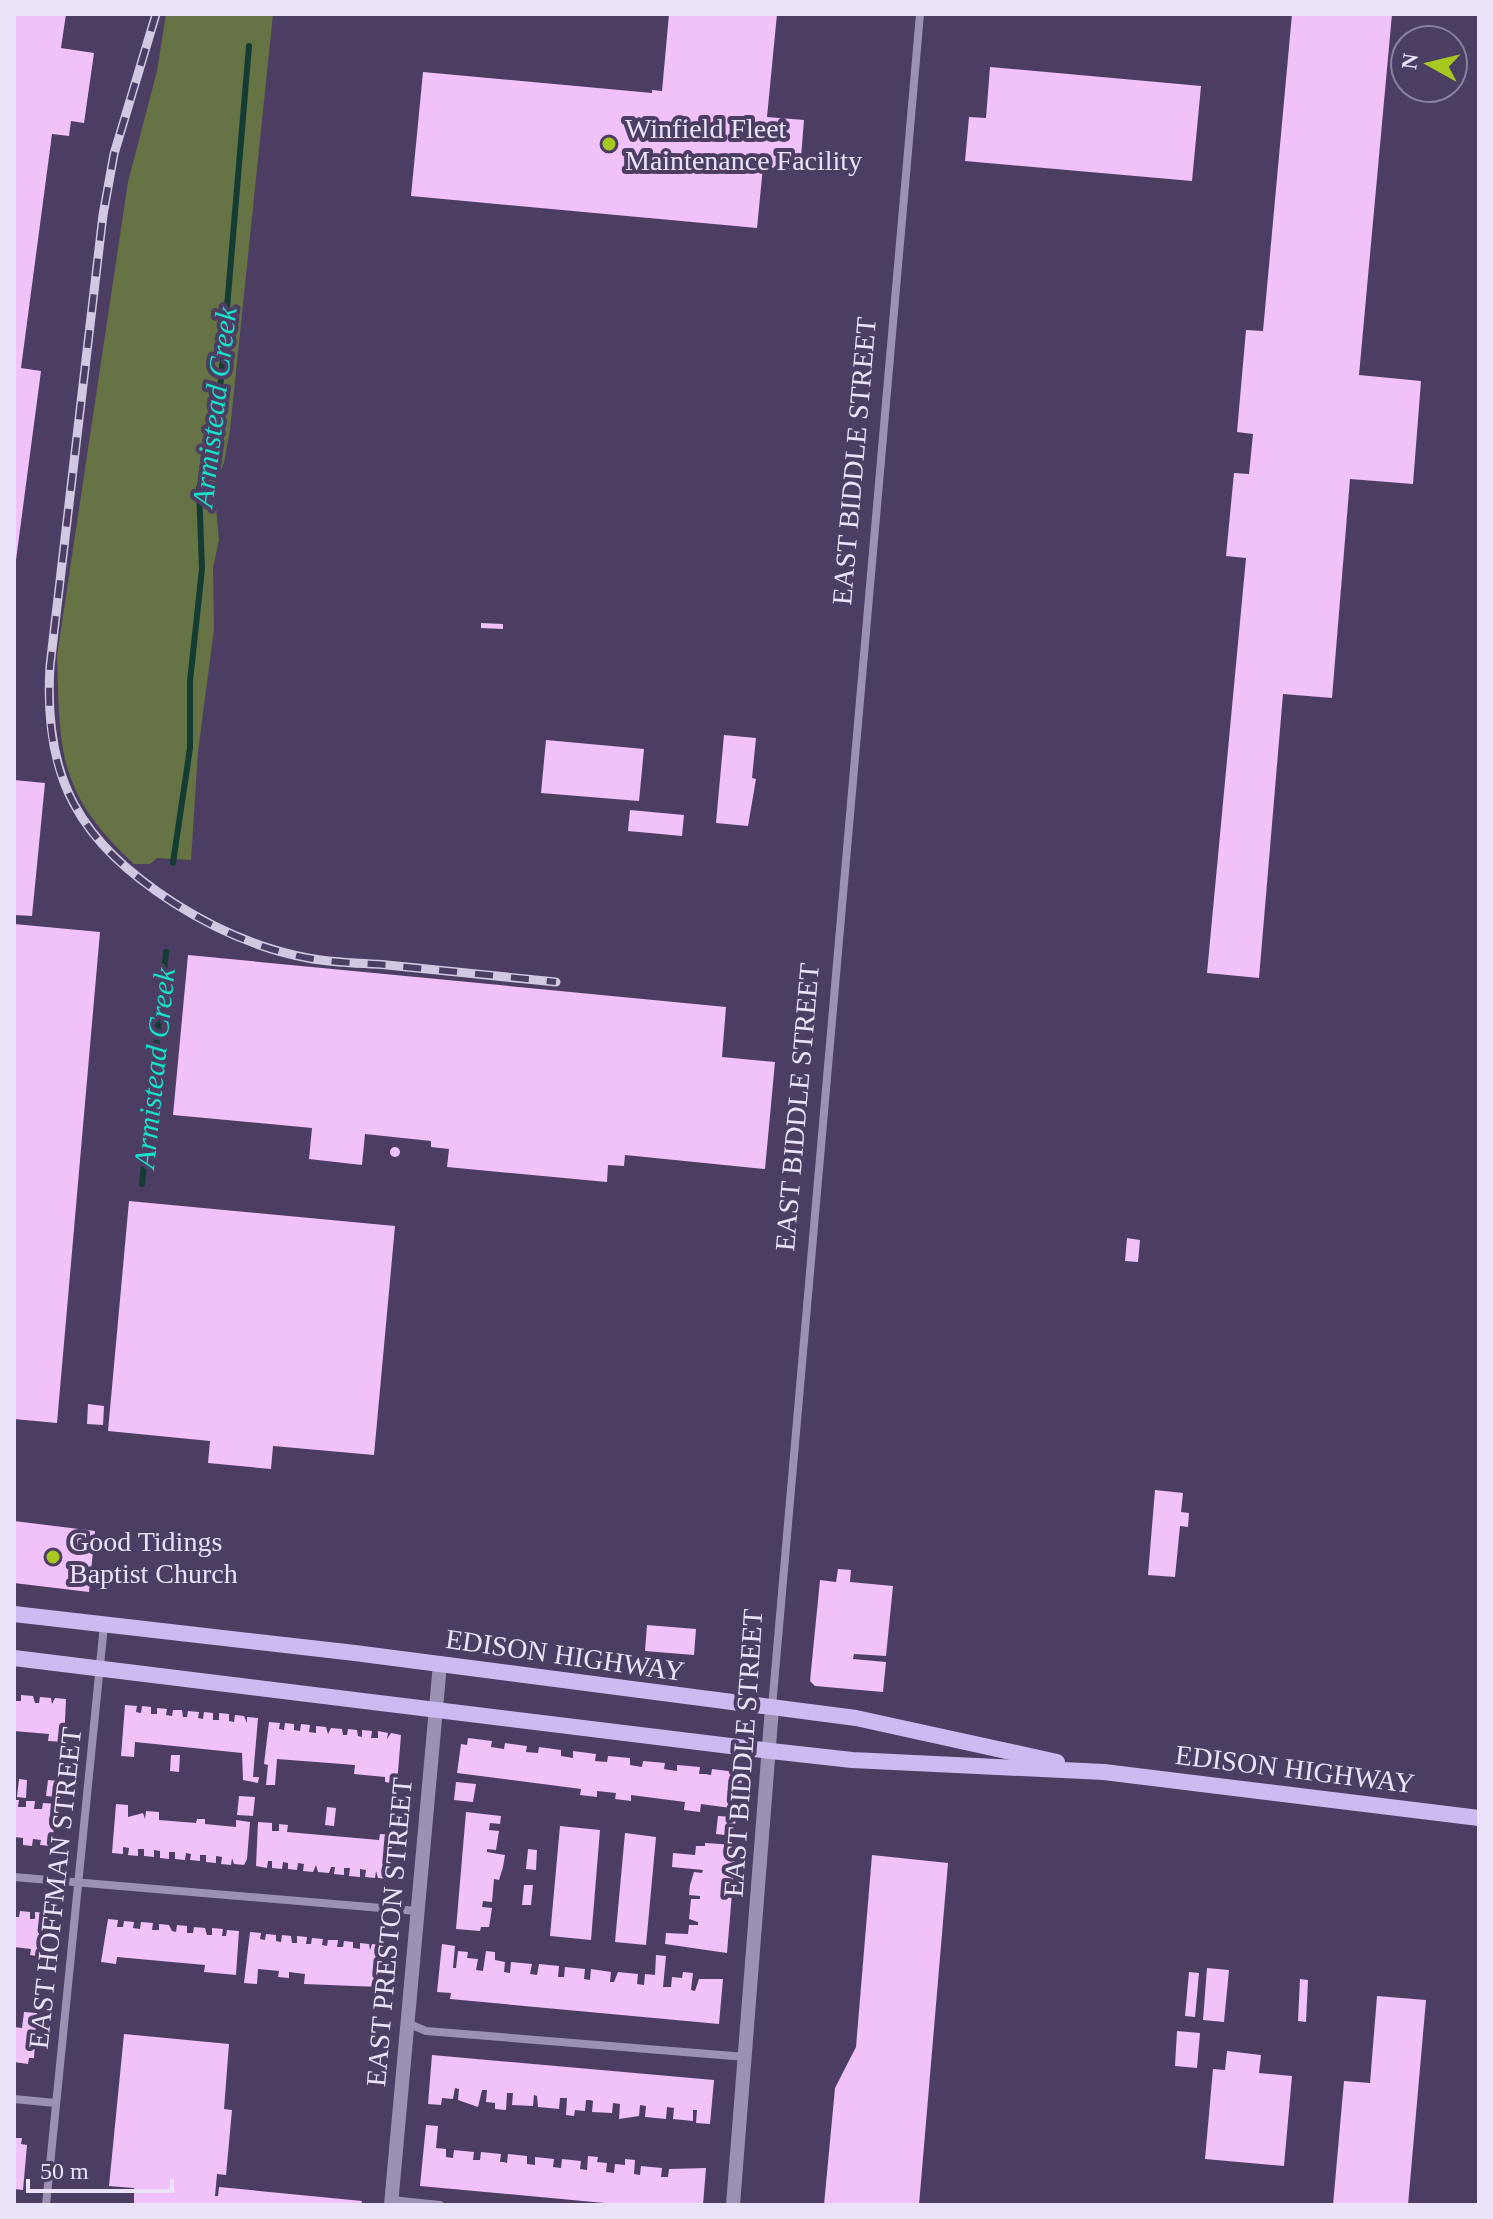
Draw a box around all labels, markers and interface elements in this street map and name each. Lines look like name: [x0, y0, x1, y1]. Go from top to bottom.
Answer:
north arrow: [1389, 24, 1469, 104]
text: N: [1396, 52, 1423, 71]
place label: Winfield Fleet Maintenance Facility: [625, 113, 862, 176]
marker: Winfield Fleet Maintenance Facility: [600, 135, 618, 153]
water label: Armistead Creek: [185, 304, 243, 511]
street label: EAST BIDDLE STREET: [826, 316, 882, 606]
street label: EAST BIDDLE STREET: [769, 962, 825, 1252]
water label: Armistead Creek: [127, 965, 181, 1172]
place label: Good Tidings Baptist Church: [69, 1526, 238, 1589]
marker: Good Tidings Baptist Church: [44, 1548, 62, 1566]
street label: EAST BIDDLE STREET: [717, 1608, 769, 1898]
street label: EDISON HIGHWAY: [444, 1623, 686, 1687]
street label: EAST HOFFMAN STREET: [23, 1726, 87, 2050]
street label: EDISON HIGHWAY: [1174, 1739, 1416, 1799]
street label: EAST PRESTON STREET: [360, 1776, 418, 2088]
scale bar: [28, 2143, 172, 2193]
text: 50 m: [40, 2158, 89, 2184]

